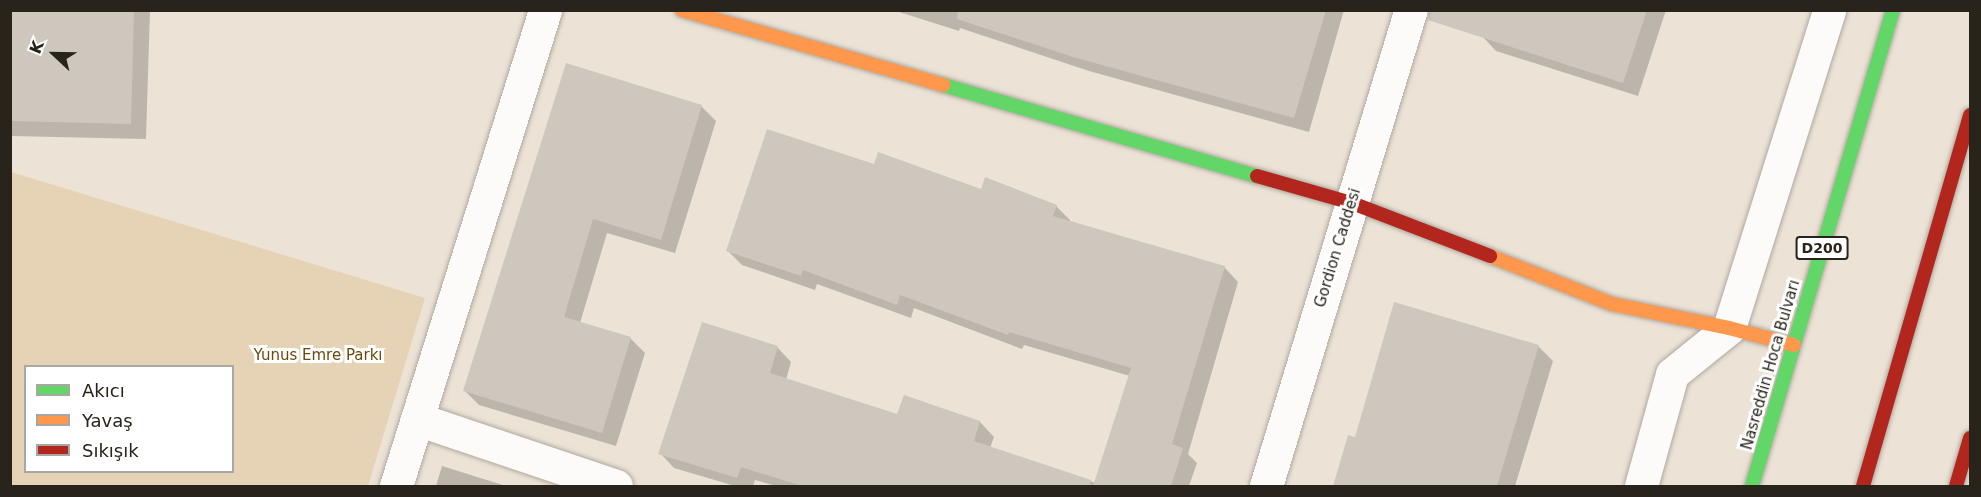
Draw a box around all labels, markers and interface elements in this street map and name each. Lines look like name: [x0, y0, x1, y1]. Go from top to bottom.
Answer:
north arrow: [24, 24, 84, 84]
text: K: [26, 38, 48, 56]
street label: Gordion Caddesi: [1311, 186, 1365, 310]
road number: D200: [1795, 237, 1849, 259]
street label: Nasreddin Hoca Bulvarı: [1738, 278, 1804, 452]
park label: Yunus Emre Parkı: [253, 347, 383, 365]
legend: [24, 365, 234, 473]
text: Akıcı: [82, 380, 125, 401]
text: Yavaş: [82, 410, 133, 431]
text: Sıkışık: [82, 440, 139, 461]

